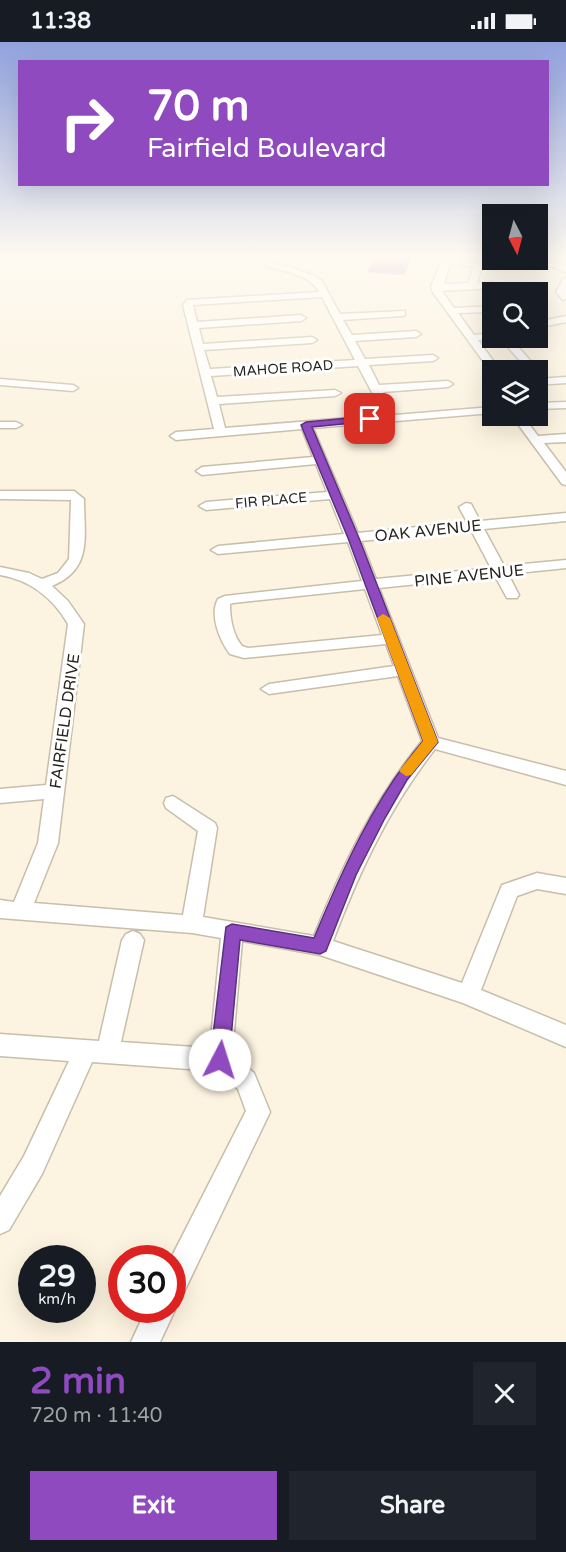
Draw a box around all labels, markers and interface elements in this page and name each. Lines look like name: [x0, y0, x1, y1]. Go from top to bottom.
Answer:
text: 11:38: [30, 8, 91, 34]
text: 70 m: [147, 81, 249, 132]
icon: right: [48, 84, 126, 162]
text: Fairfield Boulevard: [147, 132, 386, 165]
north arrow: [482, 204, 548, 270]
map controls: [482, 204, 548, 426]
button: search: [482, 282, 548, 348]
street label: MAHOE ROAD: [232, 357, 334, 380]
button: layers: [482, 360, 548, 426]
pin: [344, 393, 395, 444]
icon: arrive: [353, 402, 386, 435]
street label: FIR PLACE: [234, 489, 308, 512]
street label: OAK AVENUE: [374, 515, 483, 547]
street label: PINE AVENUE: [413, 560, 525, 592]
street label: FAIRFIELD DRIVE: [46, 652, 84, 790]
position arrow: [188, 1028, 252, 1092]
speed limit sign: 30: [108, 1245, 186, 1323]
text: 29: [38, 1258, 76, 1295]
text: km/h: [38, 1290, 76, 1308]
text: 2 min: [30, 1360, 126, 1403]
button: close: [473, 1362, 536, 1425]
text: 720 m · 11:40: [30, 1404, 162, 1428]
button: Exit: [30, 1471, 277, 1540]
button: Share: [289, 1471, 536, 1540]

